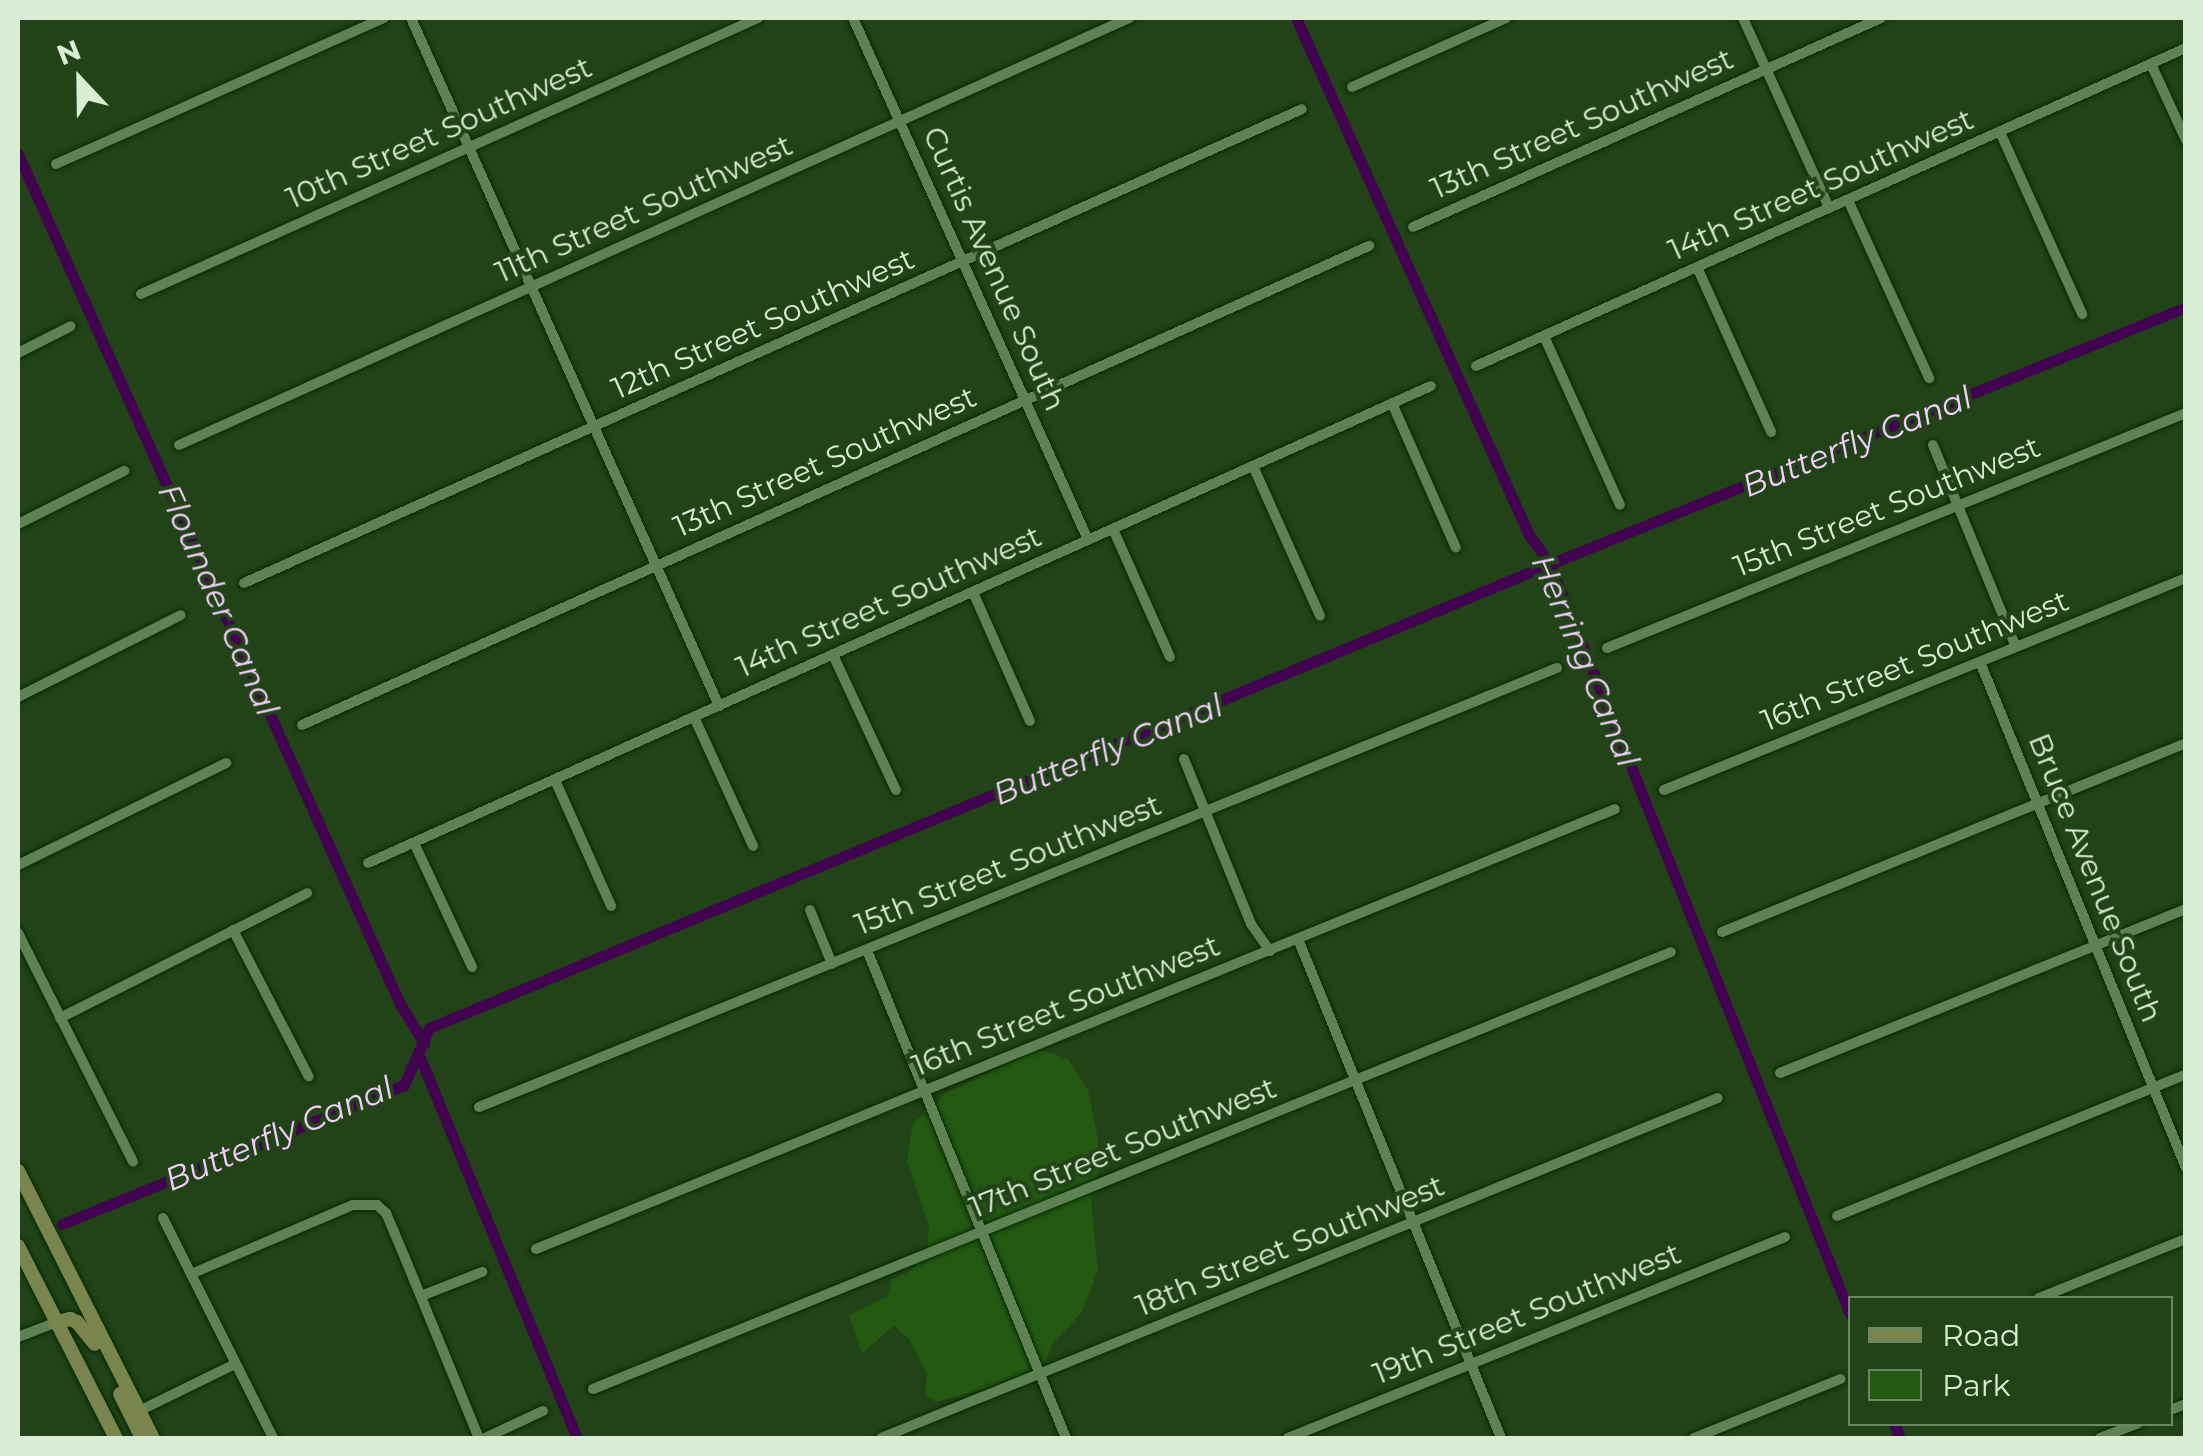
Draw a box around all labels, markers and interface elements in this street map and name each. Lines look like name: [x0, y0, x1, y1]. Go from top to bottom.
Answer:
north arrow: [30, 30, 130, 130]
text: N: [52, 32, 86, 72]
street label: 13th Street Southwest: [1425, 41, 1739, 207]
street label: 10th Street Southwest: [281, 49, 597, 217]
street label: 14th Street Southwest: [1663, 101, 1979, 269]
street label: Curtis Avenue South: [915, 121, 1073, 417]
street label: 11th Street Southwest: [490, 127, 798, 291]
street label: 12th Street Southwest: [606, 241, 920, 407]
water label: Butterfly Canal: [1737, 378, 1977, 506]
street label: 13th Street Southwest: [668, 379, 982, 545]
street label: 15th Street Southwest: [1729, 429, 2045, 585]
water label: Flounder Canal: [150, 478, 286, 722]
street label: 14th Street Southwest: [731, 518, 1047, 686]
water label: Herring Canal: [1523, 549, 1647, 773]
street label: 16th Street Southwest: [1756, 583, 2074, 739]
water label: Butterfly Canal: [988, 686, 1228, 814]
street label: Bruce Avenue South: [2021, 728, 2169, 1028]
street label: 15th Street Southwest: [850, 787, 1166, 943]
street label: 16th Street Southwest: [907, 928, 1225, 1084]
water label: Butterfly Canal: [159, 1069, 399, 1199]
street label: 17th Street Southwest: [964, 1070, 1282, 1226]
street label: 18th Street Southwest: [1131, 1168, 1449, 1324]
street label: 19th Street Southwest: [1368, 1236, 1686, 1392]
legend: [1848, 1296, 2173, 1426]
text: Road: [1942, 1317, 2020, 1354]
text: Park: [1942, 1367, 2011, 1404]

